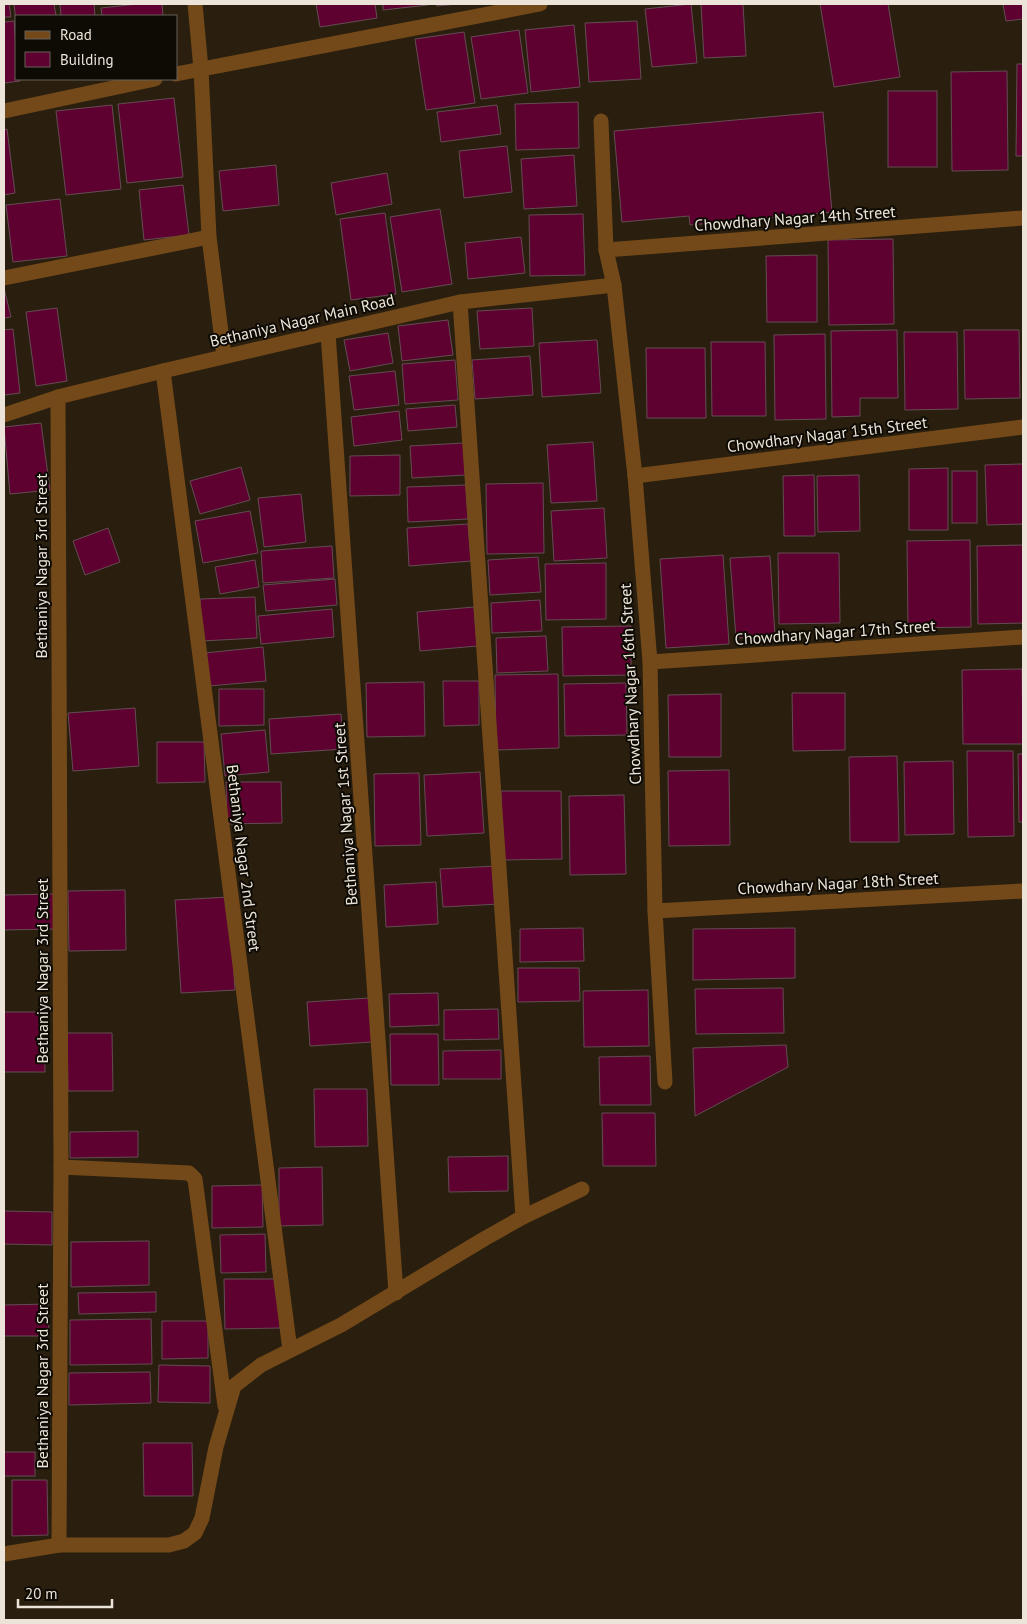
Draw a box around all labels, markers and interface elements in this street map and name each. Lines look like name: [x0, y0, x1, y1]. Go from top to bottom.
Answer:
legend: [15, 15, 178, 80]
text: Road: [60, 25, 92, 44]
text: Building: [60, 50, 114, 69]
street label: Chowdhary Nagar 14th Street: [694, 201, 897, 235]
street label: Bethaniya Nagar Main Road: [208, 289, 396, 351]
street label: Chowdhary Nagar 15th Street: [726, 412, 929, 456]
street label: Bethaniya Nagar 3rd Street: [31, 473, 51, 659]
street label: Chowdhary Nagar 16th Street: [615, 582, 645, 785]
street label: Chowdhary Nagar 17th Street: [734, 615, 937, 649]
street label: Bethaniya Nagar 1st Street: [329, 721, 361, 906]
street label: Bethaniya Nagar 2nd Street: [223, 763, 265, 953]
street label: Chowdhary Nagar 18th Street: [737, 868, 940, 898]
street label: Bethaniya Nagar 3rd Street: [32, 878, 52, 1064]
street label: Bethaniya Nagar 3rd Street: [32, 1283, 52, 1469]
scale bar: [18, 1576, 111, 1608]
text: 20 m: [25, 1584, 58, 1603]

